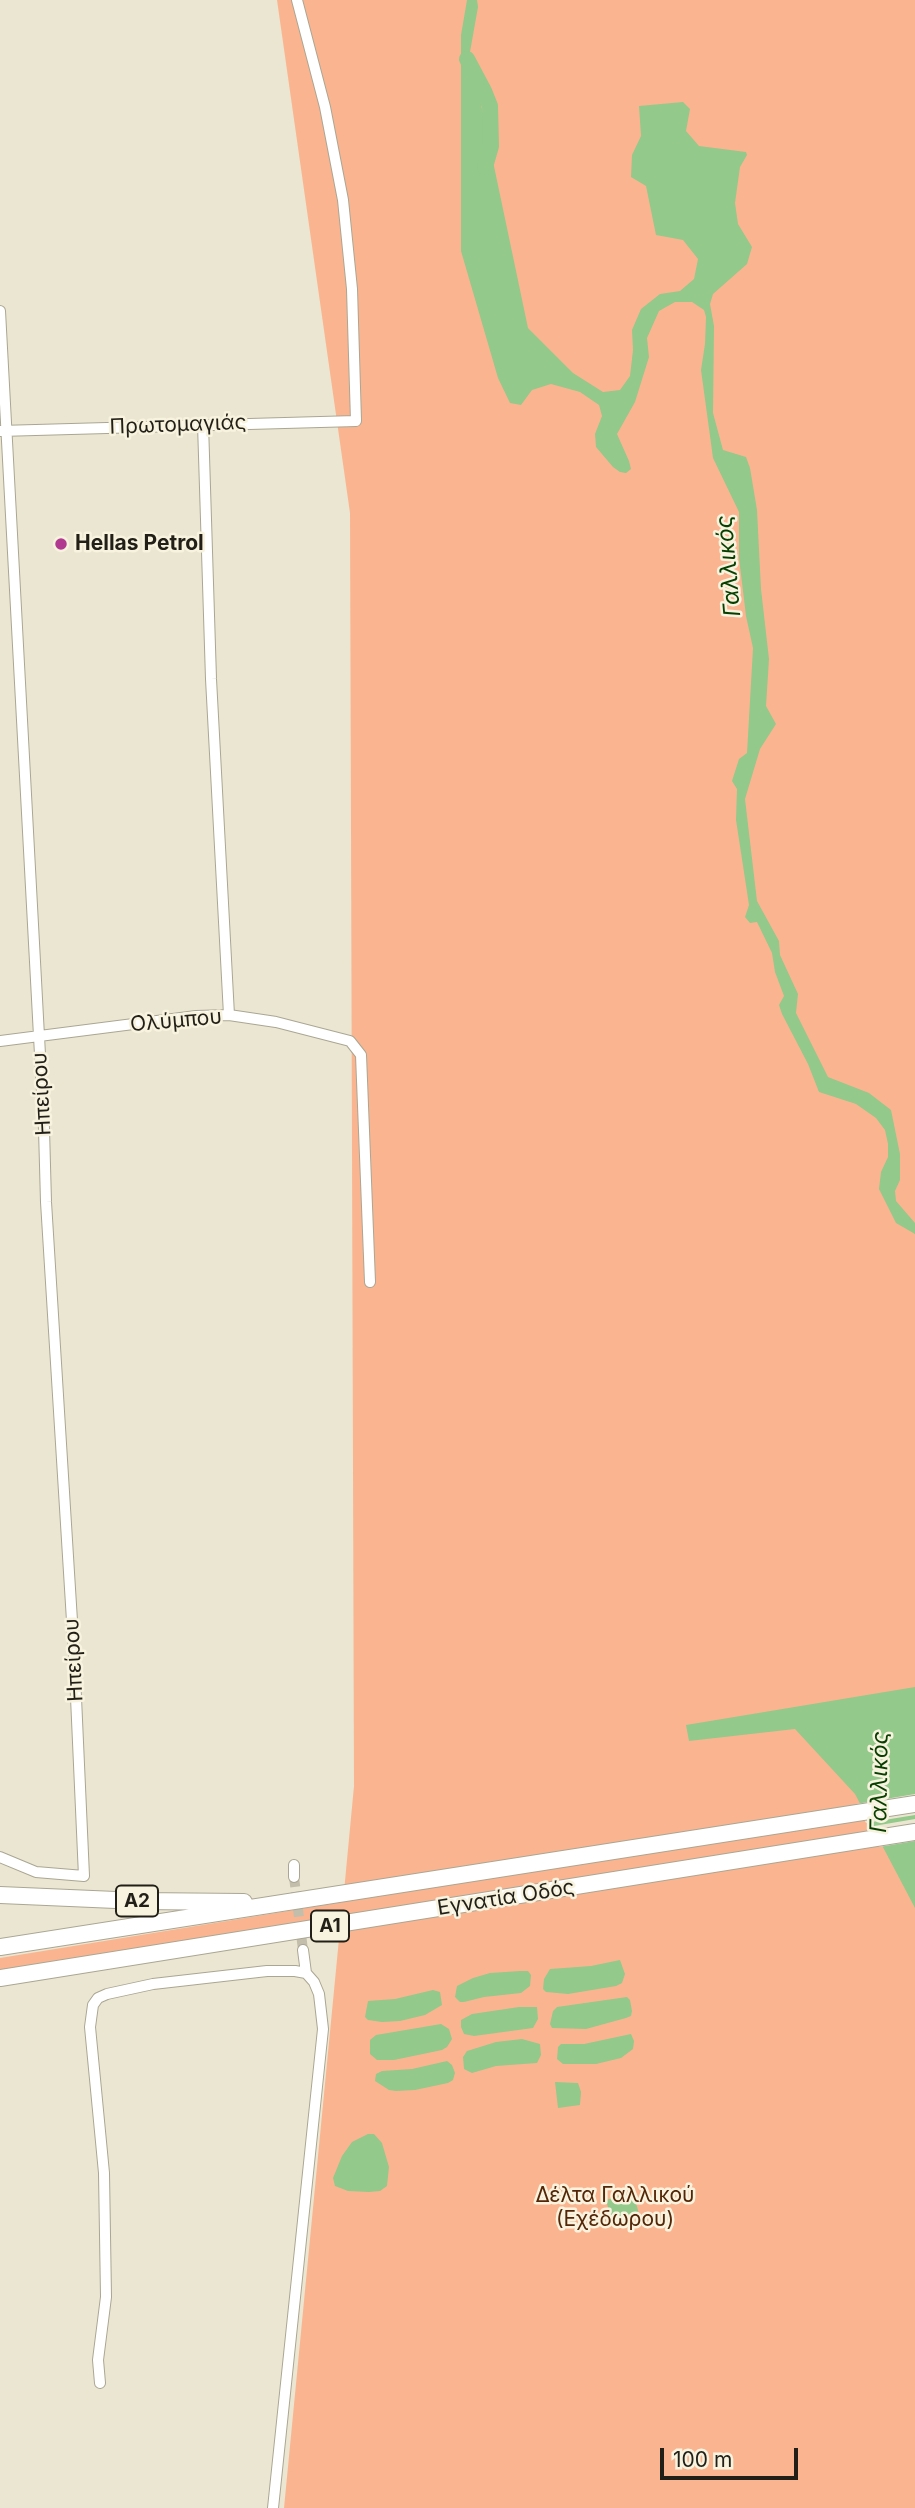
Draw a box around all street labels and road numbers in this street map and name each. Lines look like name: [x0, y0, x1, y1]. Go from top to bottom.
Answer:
street label: Πρωτομαγιάς: [109, 410, 247, 440]
street label: Ολύμπου: [129, 1004, 223, 1038]
street label: Ηπείρου: [27, 1052, 57, 1136]
street label: Ηπείρου: [59, 1618, 89, 1702]
street label: Εγνατία Οδός: [436, 1875, 576, 1921]
road number: Α2: [116, 1885, 158, 1916]
road number: Α1: [311, 1910, 349, 1942]

